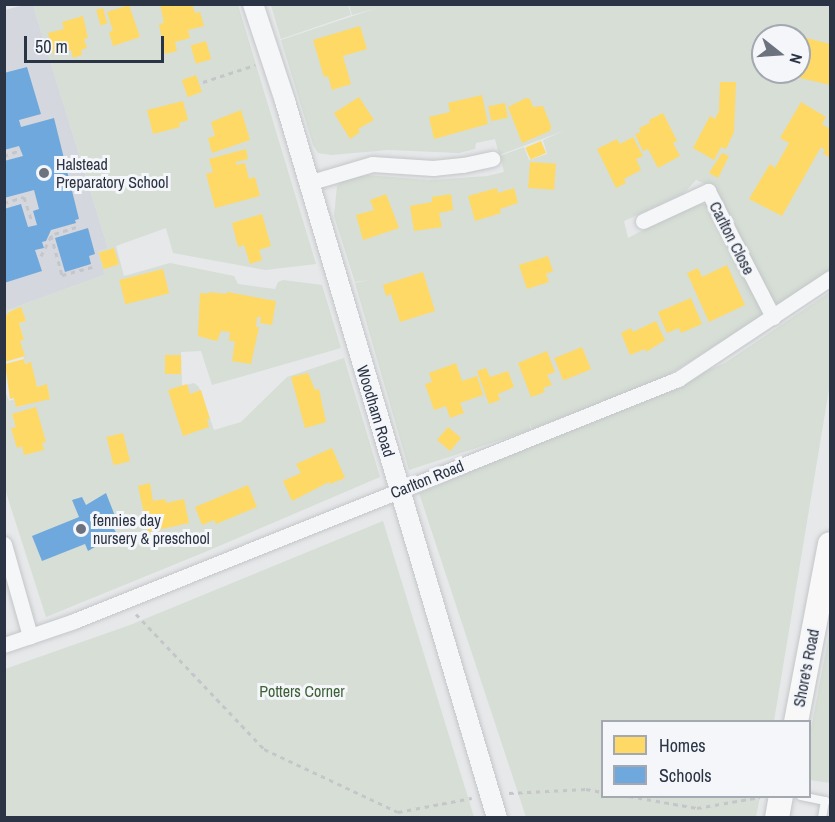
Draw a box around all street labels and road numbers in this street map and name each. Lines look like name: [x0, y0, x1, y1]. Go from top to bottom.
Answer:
street label: Carlton Close: [705, 198, 759, 278]
street label: Woodham Road: [353, 363, 399, 459]
street label: Carlton Road: [388, 456, 466, 502]
street label: Shore's Road: [789, 627, 823, 709]

